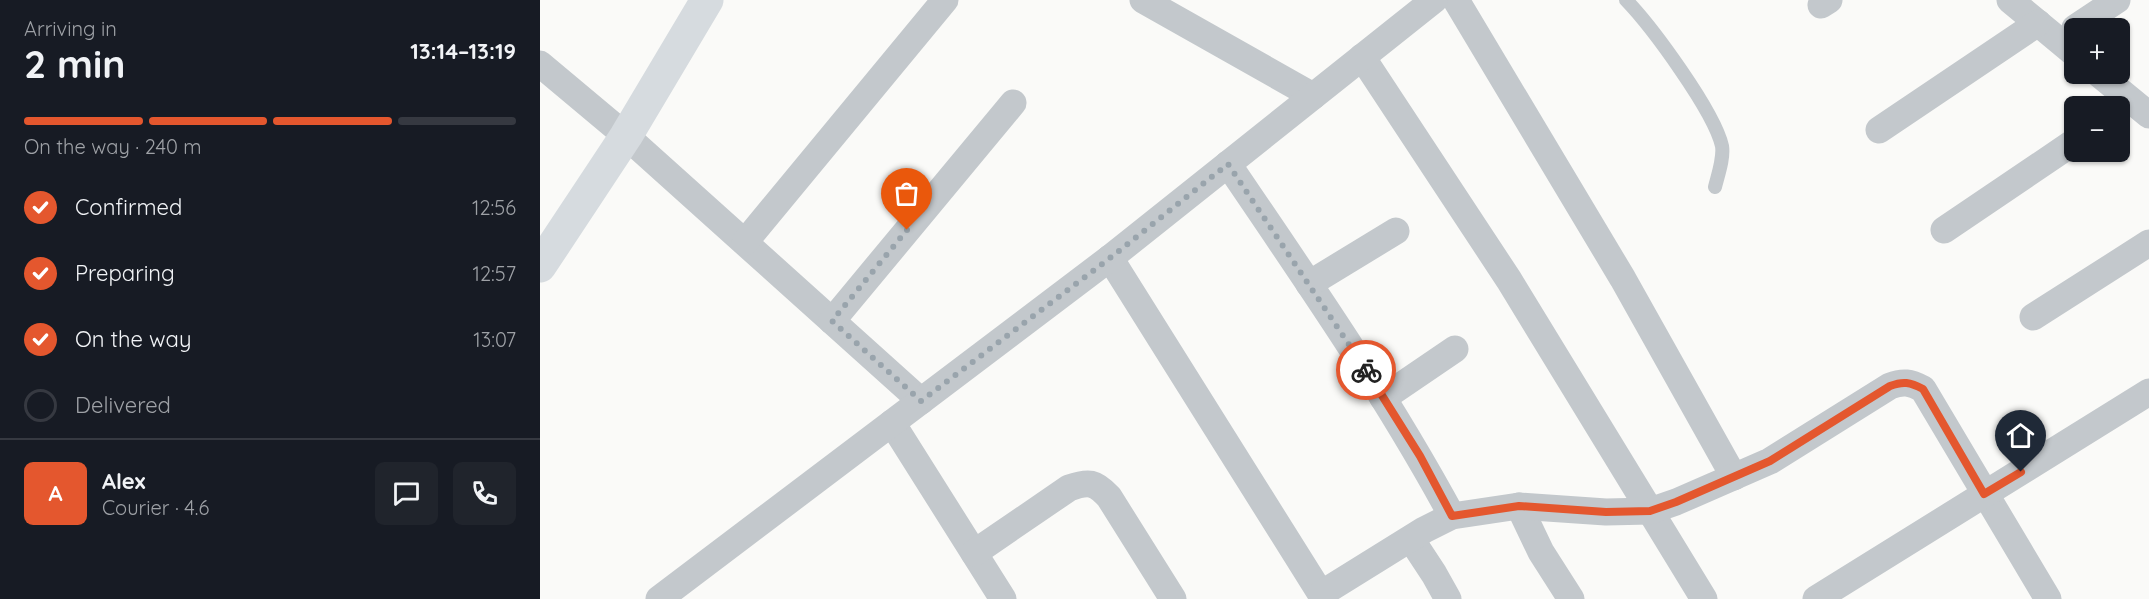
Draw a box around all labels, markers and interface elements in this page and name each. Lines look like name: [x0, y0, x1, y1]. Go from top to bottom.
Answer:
text: Arriving in: [24, 16, 117, 41]
map controls: [2064, 18, 2130, 162]
button: +: [2064, 18, 2130, 84]
text: 13:14–13:19: [410, 37, 516, 65]
text: 2 min: [24, 39, 126, 88]
button: −: [2064, 96, 2130, 162]
text: On the way · 240 m: [24, 134, 202, 159]
pin: [881, 168, 932, 230]
icon: bag: [890, 177, 923, 210]
icon: check: [24, 191, 57, 224]
text: Confirmed: [75, 193, 182, 221]
text: 12:56: [472, 195, 516, 220]
icon: check: [24, 257, 57, 290]
text: Preparing: [75, 259, 175, 287]
text: 12:57: [473, 261, 516, 286]
icon: check: [24, 323, 57, 356]
text: On the way: [75, 325, 191, 353]
text: 13:07: [473, 327, 516, 352]
courier: [1336, 340, 1396, 400]
icon: bike: [1350, 354, 1383, 387]
text: Delivered: [75, 391, 171, 419]
pin: [1995, 410, 2046, 472]
icon: home: [2004, 419, 2037, 452]
button: chat: [375, 462, 438, 525]
button: phone: [453, 462, 516, 525]
text: Alex: [102, 467, 145, 495]
text: A: [48, 479, 63, 507]
text: Courier · 4.6: [102, 495, 209, 520]

